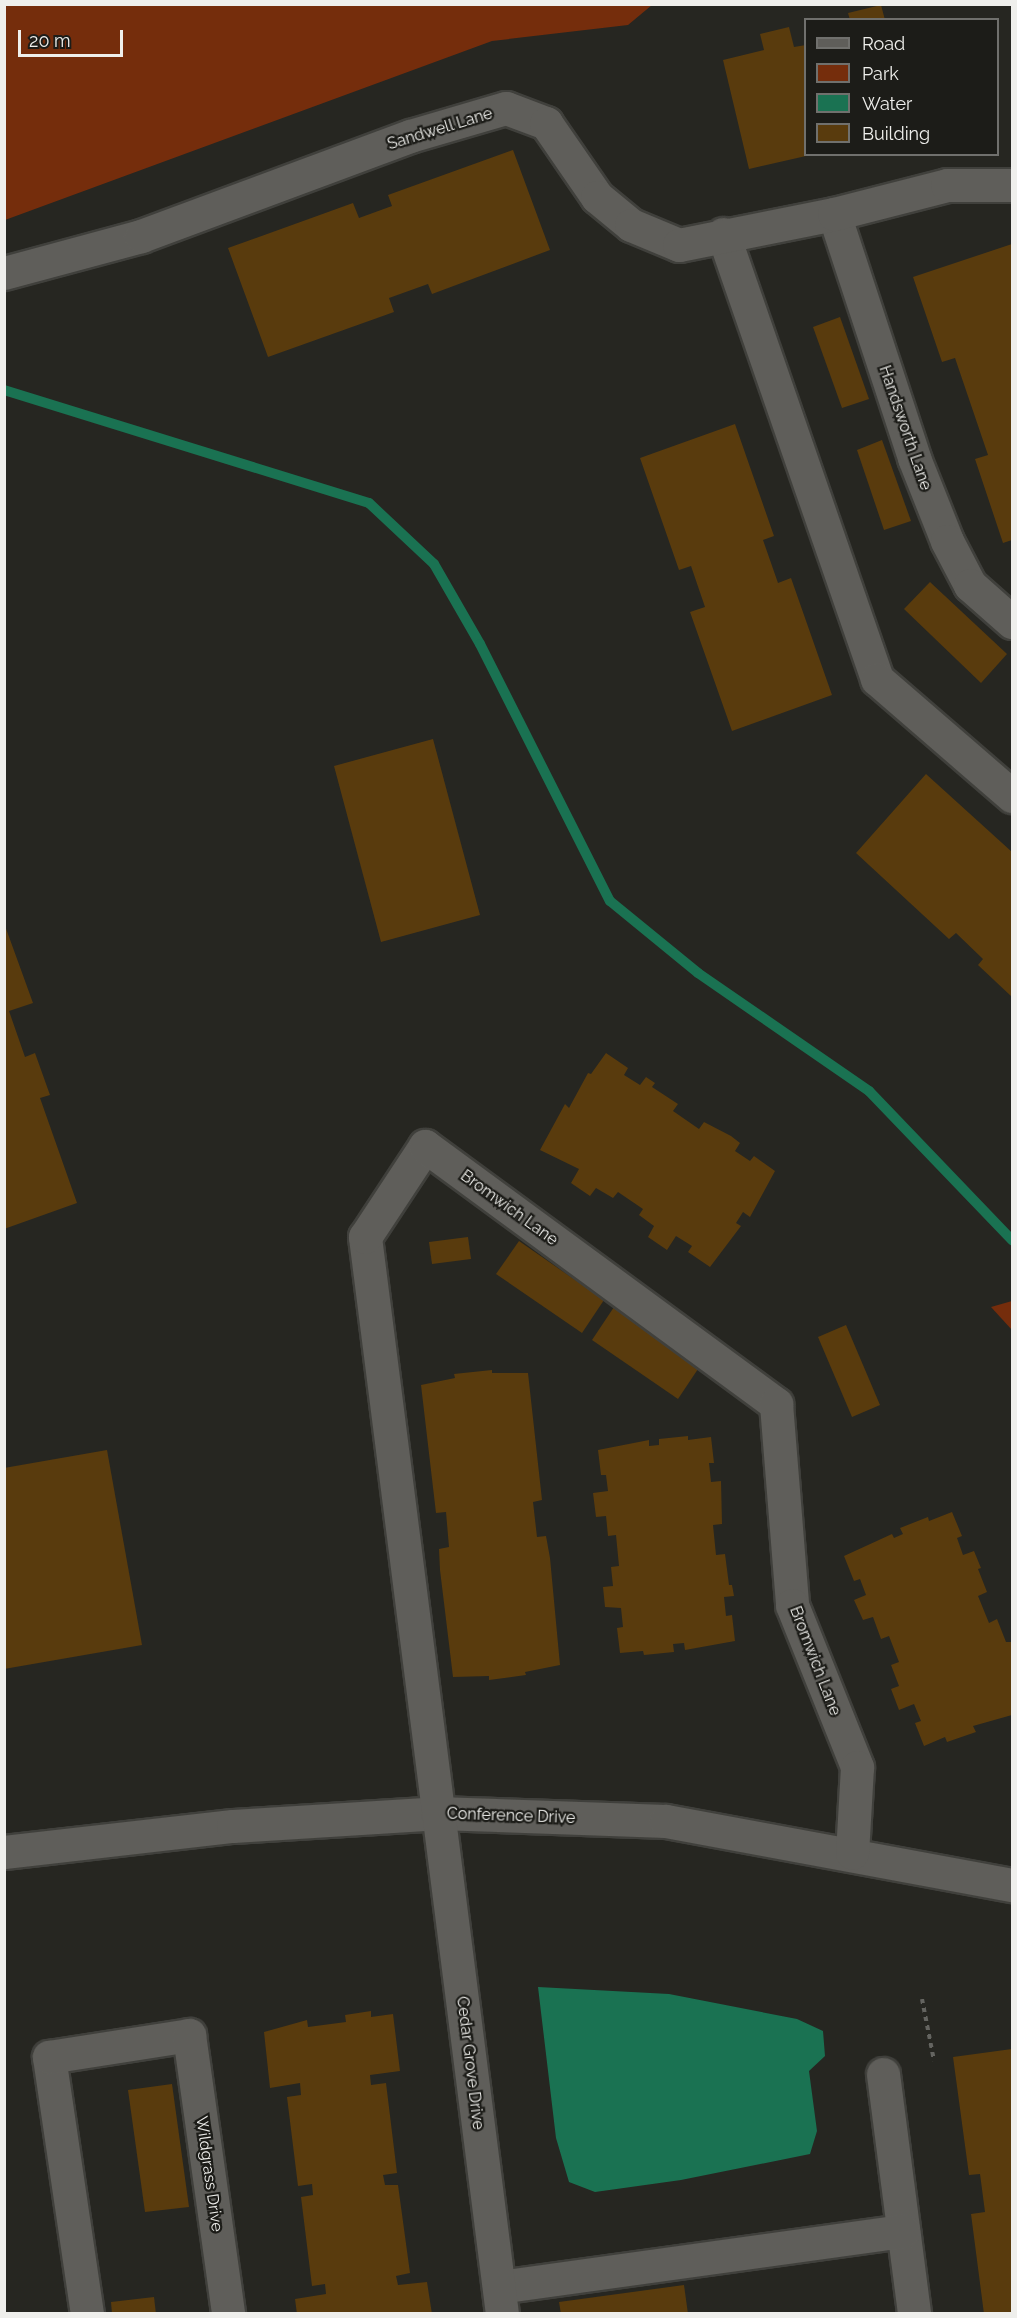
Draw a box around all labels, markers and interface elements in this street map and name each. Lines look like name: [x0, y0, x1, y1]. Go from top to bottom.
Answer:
scale bar: [21, 18, 126, 56]
legend: [804, 18, 999, 156]
text: 20 m: [29, 30, 71, 51]
text: Road: [862, 33, 905, 54]
text: Park: [862, 63, 899, 84]
text: Water: [862, 93, 912, 114]
street label: Sandwell Lane: [385, 104, 495, 154]
text: Building: [862, 123, 930, 144]
street label: Handsworth Lane: [875, 363, 935, 493]
street label: Bromwich Lane: [457, 1166, 561, 1250]
street label: Bromwich Lane: [785, 1604, 845, 1718]
street label: Conference Drive: [446, 1804, 576, 1828]
street label: Cedar Grove Drive: [452, 1995, 488, 2131]
street label: Wildgrass Drive: [191, 2115, 227, 2233]

